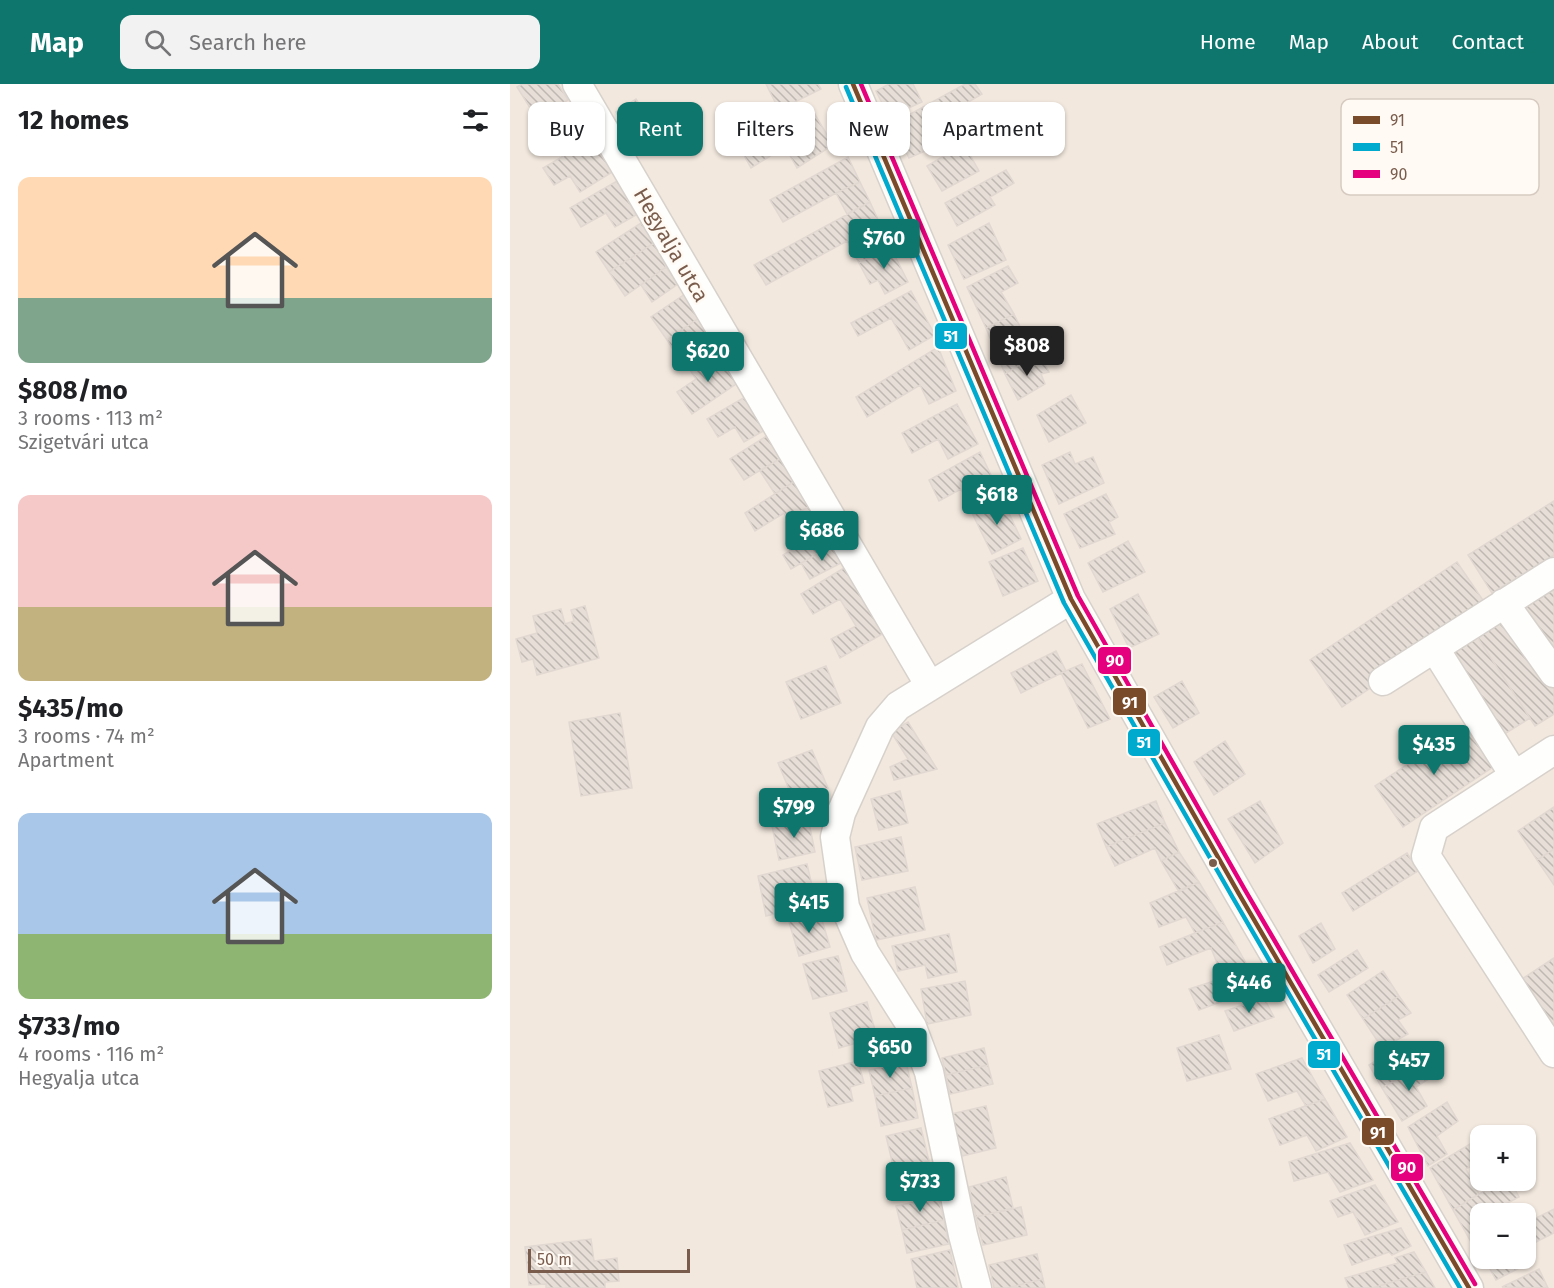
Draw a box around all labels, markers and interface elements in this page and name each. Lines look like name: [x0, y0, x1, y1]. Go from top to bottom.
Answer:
search box: [120, 15, 540, 69]
text: Map: [30, 26, 84, 59]
icon: search: [141, 26, 174, 59]
text: Search here: [189, 29, 307, 56]
text: Home: [1200, 29, 1256, 55]
text: Map: [1289, 29, 1329, 55]
text: About: [1362, 29, 1419, 55]
text: Contact: [1452, 29, 1524, 55]
legend: [1341, 99, 1539, 195]
chip: Buy: [528, 102, 605, 156]
chip: Rent: [617, 102, 703, 156]
chip: Filters: [715, 102, 815, 156]
chip: New: [827, 102, 910, 156]
chip: Apartment: [922, 102, 1065, 156]
icon: filters: [459, 104, 492, 137]
text: 12 homes: [18, 105, 129, 136]
text: 91: [1390, 111, 1405, 130]
text: 51: [1390, 138, 1404, 157]
text: 90: [1390, 165, 1407, 184]
street label: Hegyalja utca: [628, 183, 714, 307]
icon: home: [201, 216, 309, 324]
pin: $760: [848, 219, 920, 270]
text: $760: [863, 226, 905, 250]
line badge: 51: [934, 322, 968, 350]
pin: $808: [991, 326, 1063, 377]
text: 51: [943, 327, 959, 346]
pin: $620: [672, 332, 744, 383]
text: $808: [1004, 333, 1050, 357]
text: $620: [686, 339, 730, 363]
text: $808/mo: [18, 375, 128, 406]
text: 3 rooms · 113 m²: [18, 406, 163, 430]
text: Szigetvári utca: [18, 430, 149, 454]
pin: $618: [961, 475, 1033, 526]
text: $618: [976, 482, 1018, 506]
pin: $686: [786, 511, 858, 562]
text: $686: [799, 518, 845, 542]
icon: home: [201, 534, 309, 642]
line badge: 90: [1097, 646, 1132, 675]
text: 90: [1106, 651, 1124, 670]
line badge: 91: [1112, 687, 1147, 716]
text: $435/mo: [18, 693, 123, 724]
text: 91: [1122, 693, 1138, 712]
text: 3 rooms · 74 m²: [18, 724, 155, 748]
pin: $435: [1398, 725, 1470, 776]
line badge: 51: [1127, 728, 1161, 757]
text: $435: [1412, 732, 1456, 756]
text: 51: [1136, 733, 1152, 752]
text: Apartment: [18, 748, 114, 772]
pin: $799: [758, 788, 830, 839]
text: $799: [773, 795, 815, 819]
icon: home: [201, 852, 309, 960]
unlabelled marker: [1207, 857, 1219, 869]
pin: $415: [773, 883, 845, 934]
text: $415: [789, 890, 829, 914]
pin: $446: [1213, 963, 1285, 1014]
text: $446: [1227, 970, 1271, 994]
text: $733/mo: [18, 1011, 120, 1042]
pin: $650: [854, 1028, 926, 1079]
text: $650: [868, 1035, 912, 1059]
line badge: 51: [1307, 1040, 1341, 1069]
pin: $457: [1373, 1041, 1445, 1092]
text: 4 rooms · 116 m²: [18, 1042, 164, 1066]
text: 51: [1316, 1045, 1332, 1064]
text: $457: [1388, 1048, 1430, 1072]
text: Hegyalja utca: [18, 1066, 140, 1090]
line badge: 91: [1361, 1117, 1395, 1146]
text: 91: [1370, 1123, 1386, 1142]
map controls: [1470, 1125, 1536, 1269]
button: +: [1470, 1125, 1536, 1191]
line badge: 90: [1390, 1153, 1424, 1182]
text: 90: [1398, 1158, 1416, 1177]
pin: $733: [884, 1162, 956, 1213]
text: $733: [900, 1169, 940, 1193]
button: −: [1470, 1203, 1536, 1269]
scale bar: [528, 1246, 690, 1274]
text: 50 m: [537, 1250, 572, 1269]

